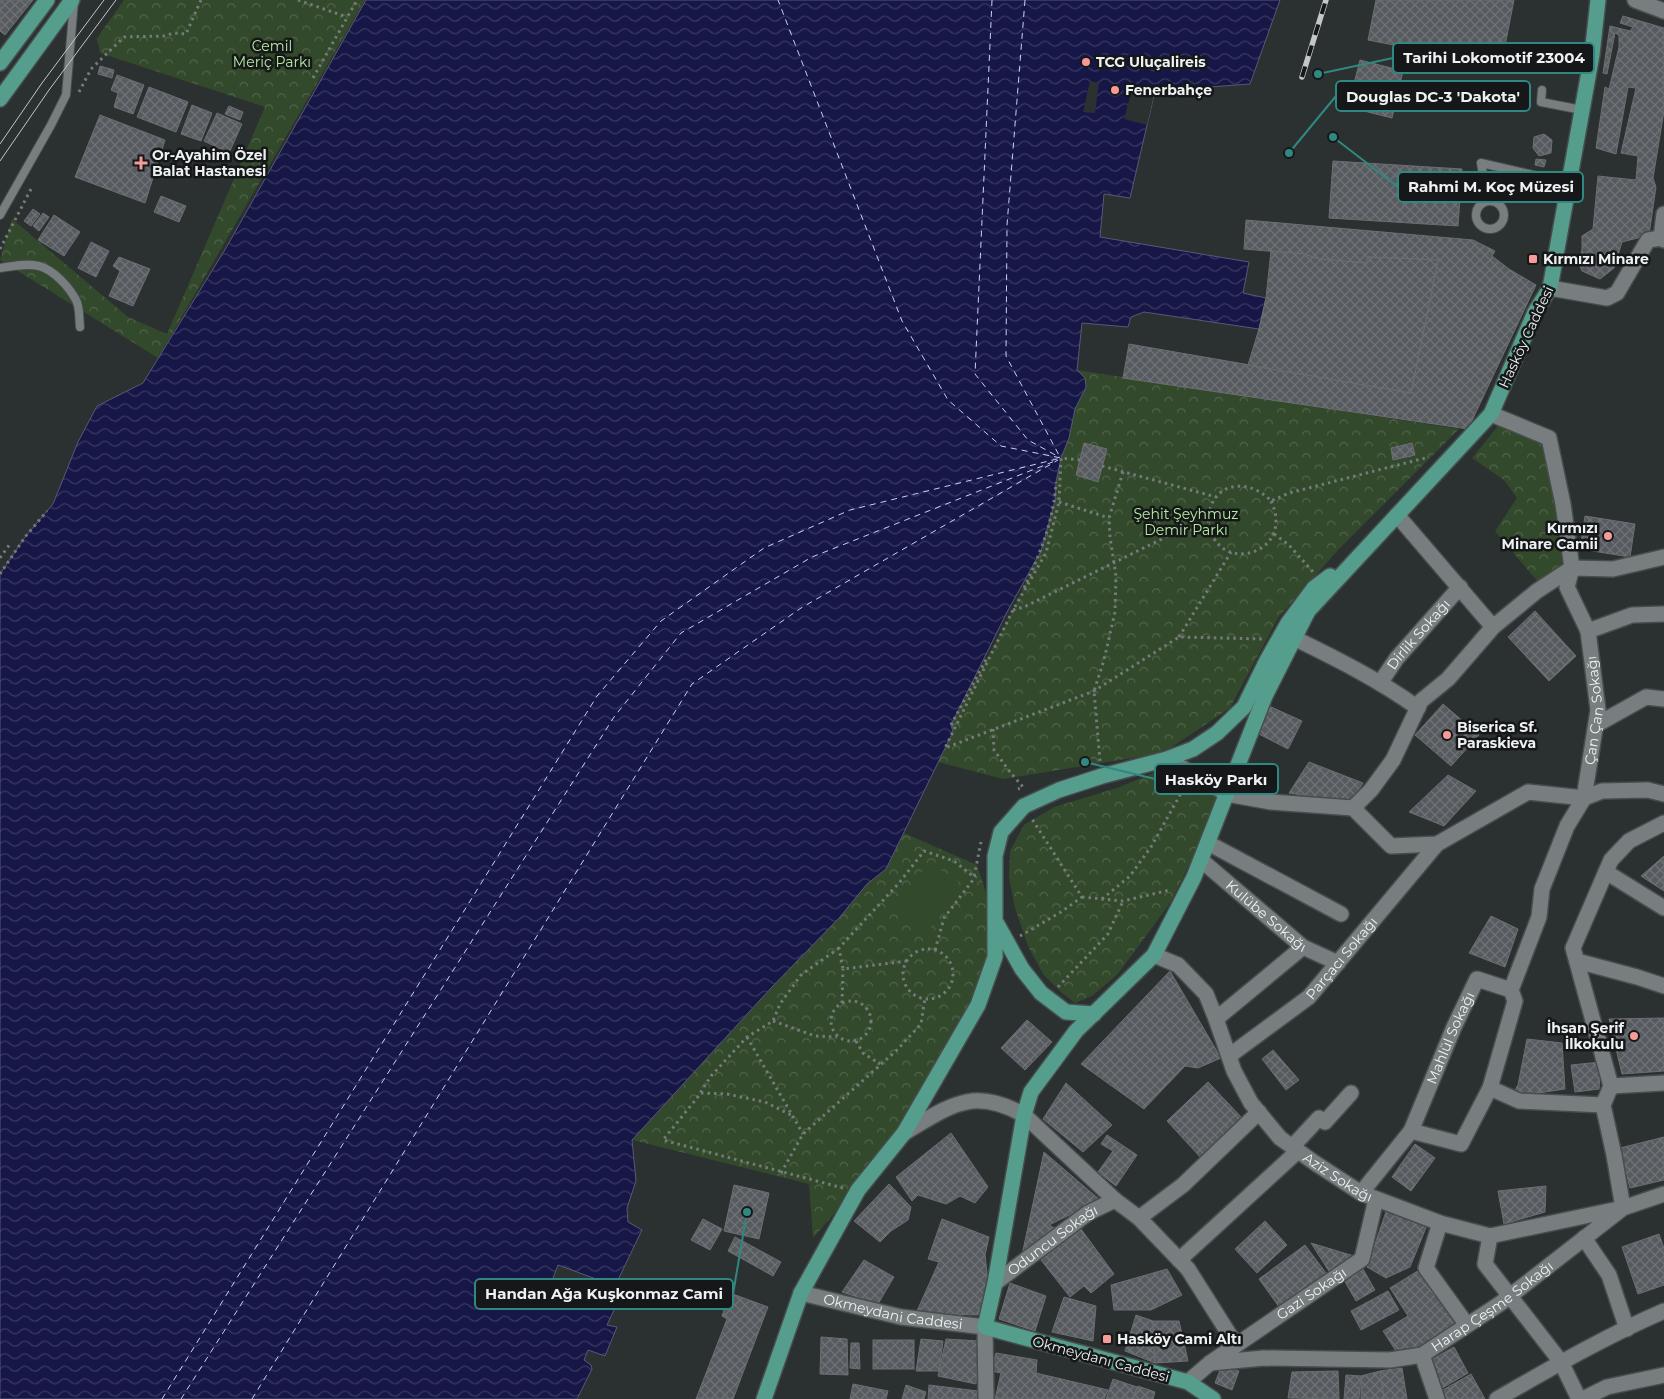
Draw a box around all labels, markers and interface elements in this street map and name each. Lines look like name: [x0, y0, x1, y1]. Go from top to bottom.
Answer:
park label: Cemil Meriç Parkı: [233, 37, 311, 71]
callout: Tarihi Lokomotif 23004: [1393, 43, 1594, 73]
text: Tarihi Lokomotif 23004: [1403, 48, 1585, 67]
place label: TCG Uluçalireis: [1096, 53, 1206, 71]
marker: TCG Uluçalireis: [1080, 56, 1092, 68]
place label: Fenerbahçe: [1125, 81, 1212, 99]
callout: Douglas DC-3 'Dakota': [1336, 81, 1530, 111]
marker: Fenerbahçe: [1109, 84, 1121, 96]
text: Douglas DC-3 'Dakota': [1346, 87, 1520, 106]
place label: Or-Ayahim Özel Balat Hastanesi: [152, 146, 267, 180]
marker: Or-Ayahim Özel Balat Hastanesi: [134, 156, 148, 170]
callout: Rahmi M. Koç Müzesi: [1398, 172, 1583, 202]
text: Rahmi M. Koç Müzesi: [1408, 177, 1574, 196]
place label: Kırmızı Minare: [1543, 250, 1649, 268]
marker: Kırmızı Minare: [1527, 253, 1539, 265]
street label: Hasköy Caddesi: [1494, 283, 1558, 391]
park label: Şehit Şeyhmuz Demir Parkı: [1134, 505, 1238, 539]
place label: Kırmızı Minare Camii: [1502, 519, 1598, 553]
marker: Kırmızı Minare Camii: [1602, 530, 1614, 542]
street label: Dirlik Sokağı: [1383, 595, 1454, 673]
street label: Çan Çan Sokağı: [1580, 655, 1607, 766]
place label: Biserica Sf. Paraskieva: [1457, 718, 1537, 752]
marker: Biserica Sf. Paraskieva: [1441, 729, 1453, 741]
callout: Hasköy Parkı: [1155, 764, 1278, 794]
text: Hasköy Parkı: [1165, 770, 1267, 789]
street label: Kulübe Sokağı: [1222, 876, 1309, 956]
street label: Parçacı Sokağı: [1302, 913, 1381, 1003]
street label: Mahlül Sokağı: [1422, 989, 1479, 1087]
place label: İhsan Şerif İlkokulu: [1547, 1019, 1625, 1053]
marker: İhsan Şerif İlkokulu: [1628, 1030, 1640, 1042]
street label: Aziz Sokağı: [1300, 1148, 1375, 1206]
street label: Oduncu Sokağı: [1004, 1201, 1101, 1279]
street label: Harap Çeşme Sokağı: [1428, 1257, 1557, 1356]
street label: Gazi Sokağı: [1273, 1263, 1350, 1324]
callout: Handan Ağa Kuşkonmaz Cami: [475, 1279, 733, 1309]
text: Handan Ağa Kuşkonmaz Cami: [485, 1284, 723, 1303]
street label: Okmeydani Caddesi: [822, 1290, 964, 1333]
place label: Hasköy Cami Altı: [1117, 1330, 1241, 1348]
street label: Okmeydanı Caddesi: [1030, 1332, 1172, 1386]
marker: Hasköy Cami Altı: [1101, 1333, 1113, 1345]

